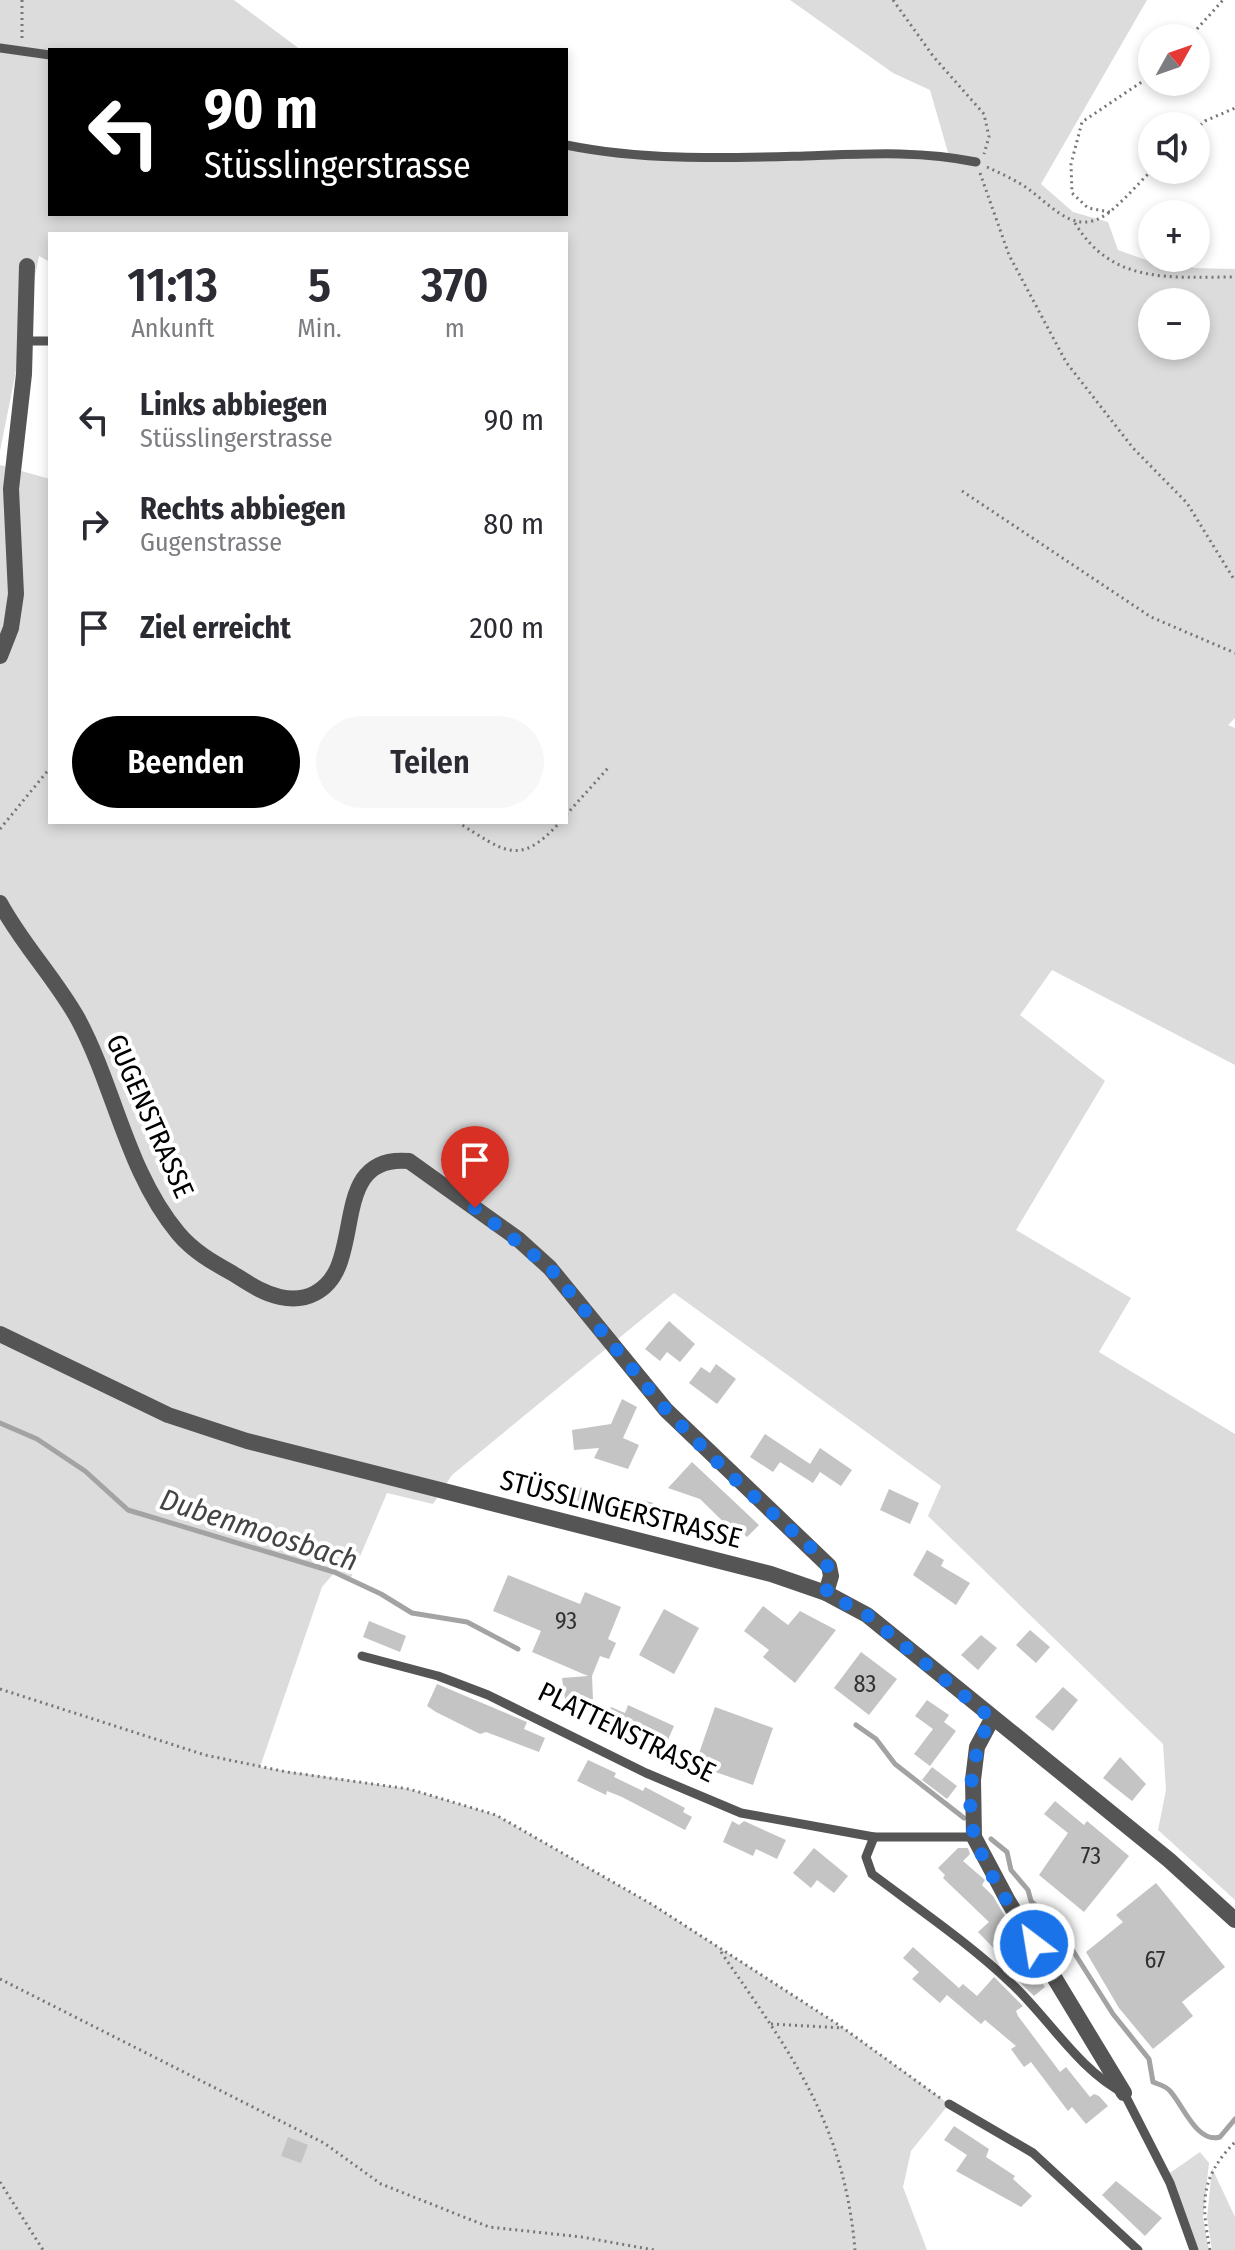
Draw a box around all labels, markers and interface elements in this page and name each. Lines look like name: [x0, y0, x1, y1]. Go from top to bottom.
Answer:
north arrow: [1138, 24, 1210, 96]
map controls: [1138, 24, 1210, 360]
text: 90 m: [204, 76, 318, 143]
icon: left: [72, 80, 176, 184]
button: sound: [1138, 112, 1210, 184]
text: Stüsslingerstrasse: [204, 144, 471, 188]
button: +: [1138, 200, 1210, 272]
text: 11:13: [127, 256, 218, 314]
text: 5: [308, 256, 331, 314]
text: 370: [421, 256, 489, 314]
button: −: [1138, 288, 1210, 360]
text: Ankunft: [131, 313, 214, 344]
text: Min.: [297, 313, 342, 344]
text: m: [445, 313, 465, 344]
text: Links abbiegen: [140, 387, 328, 423]
icon: left: [72, 398, 116, 442]
text: 90 m: [484, 402, 544, 438]
text: Stüsslingerstrasse: [140, 423, 333, 454]
text: Rechts abbiegen: [140, 491, 346, 527]
icon: right: [72, 502, 116, 546]
text: 80 m: [483, 506, 544, 542]
text: Gugenstrasse: [140, 527, 282, 558]
icon: arrive: [72, 606, 116, 650]
text: Ziel erreicht: [140, 610, 291, 646]
text: 200 m: [469, 610, 544, 646]
button: Beenden: [72, 716, 300, 808]
button: Teilen: [316, 716, 544, 808]
street label: GUGENSTRASSE: [99, 1029, 201, 1203]
pin: [441, 1126, 509, 1208]
icon: arrive: [453, 1138, 497, 1182]
street label: STÜSSLINGERSTRASSE: [497, 1463, 745, 1555]
water label: Dubenmoosbach: [156, 1481, 362, 1579]
house number: 93: [555, 1607, 577, 1635]
house number: 83: [854, 1670, 876, 1698]
street label: PLATTENSTRASSE: [533, 1675, 721, 1789]
house number: 73: [1081, 1842, 1101, 1870]
position arrow: [992, 1902, 1076, 1986]
house number: 67: [1144, 1946, 1166, 1974]

